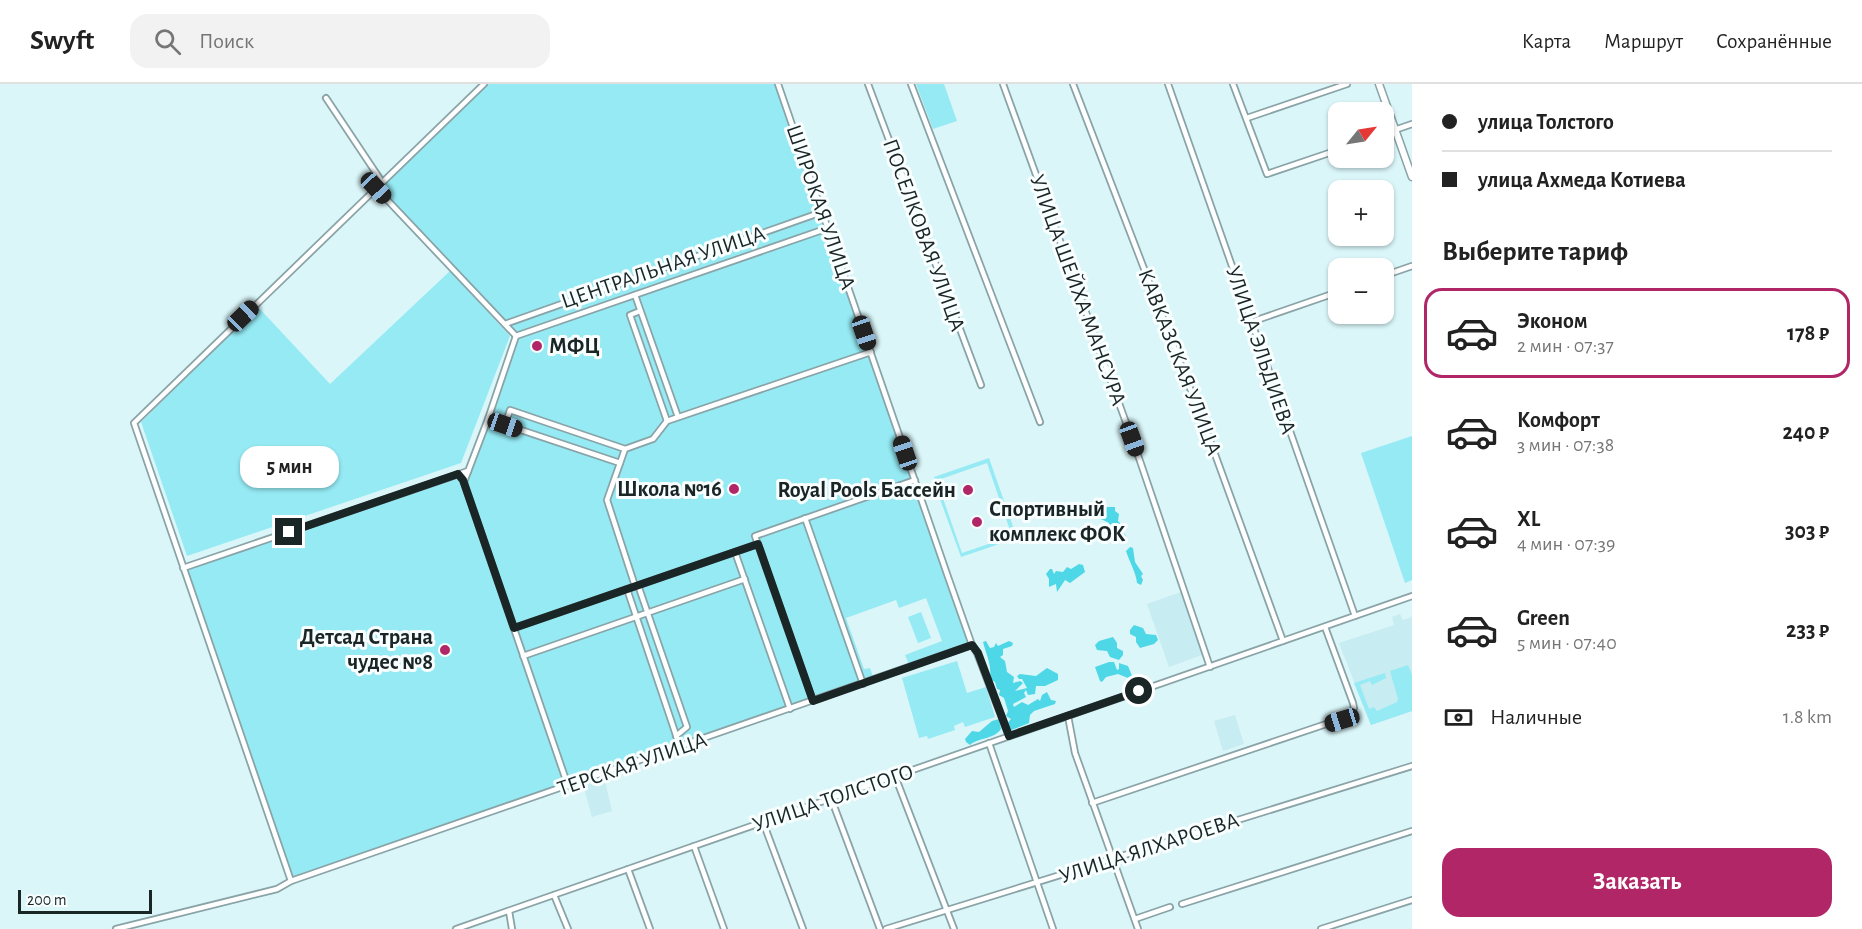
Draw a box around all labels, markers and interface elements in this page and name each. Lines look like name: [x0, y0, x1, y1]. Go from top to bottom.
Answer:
search box: [130, 14, 550, 68]
icon: search: [151, 25, 184, 58]
text: Swyft: [30, 27, 94, 55]
text: Поиск: [199, 30, 254, 52]
text: Карта: [1522, 31, 1571, 52]
text: Маршрут: [1604, 31, 1683, 52]
text: Сохранённые: [1716, 31, 1832, 52]
north arrow: [1328, 102, 1394, 168]
map controls: [1328, 102, 1394, 324]
text: улица Толстого: [1478, 111, 1614, 133]
street label: ШИРОКАЯ УЛИЦА: [782, 122, 860, 292]
street label: ПОСЕЛКОВАЯ УЛИЦА: [879, 136, 969, 334]
car: [357, 169, 395, 207]
text: улица Ахмеда Котиева: [1478, 169, 1686, 191]
street label: УЛИЦА ШЕЙХА МАНСУРА: [1026, 172, 1130, 408]
button: +: [1328, 180, 1394, 246]
street label: ЦЕНТРАЛЬНАЯ УЛИЦА: [558, 222, 768, 312]
text: Выберите тариф: [1442, 238, 1628, 265]
button: −: [1328, 258, 1394, 324]
street label: УЛИЦА ЭЛЬДИЕВА: [1222, 263, 1300, 437]
street label: КАВКАЗСКАЯ УЛИЦА: [1134, 266, 1226, 458]
car: [224, 297, 262, 335]
icon: car: [1445, 306, 1499, 360]
text: Эконом: [1517, 310, 1588, 332]
car: [850, 313, 878, 353]
text: 178 ₽: [1787, 322, 1829, 344]
place label: МФЦ: [549, 335, 600, 357]
text: 2 мин · 07:37: [1517, 336, 1614, 356]
marker: МФЦ: [530, 339, 544, 353]
icon: car: [1445, 405, 1499, 459]
text: Комфорт: [1517, 409, 1600, 431]
car: [485, 411, 525, 439]
car: [1117, 419, 1147, 459]
text: 240 ₽: [1782, 421, 1829, 443]
car: [891, 433, 919, 473]
text: 3 мин · 07:38: [1517, 435, 1614, 455]
callout: 5 мин: [240, 445, 338, 487]
text: 5 мин: [266, 457, 313, 477]
place label: Школа №16: [617, 478, 722, 500]
place label: Royal Pools Бассейн: [777, 479, 956, 502]
marker: Школа №16: [727, 482, 741, 496]
marker: Royal Pools Бассейн: [961, 483, 975, 497]
place label: Спортивный комплекс ФОК: [989, 498, 1126, 545]
icon: car: [1445, 504, 1499, 558]
text: XL: [1517, 508, 1540, 530]
marker: Спортивный комплекс ФОК: [970, 515, 984, 529]
route end: [275, 518, 302, 545]
text: 303 ₽: [1785, 520, 1829, 542]
text: 4 мин · 07:39: [1517, 534, 1615, 554]
icon: car: [1445, 603, 1499, 657]
text: Green: [1517, 607, 1570, 629]
text: 233 ₽: [1786, 619, 1829, 641]
place label: Детсад Страна чудес №8: [300, 626, 433, 674]
text: 5 мин · 07:40: [1517, 633, 1617, 653]
marker: Детсад Страна чудес №8: [438, 643, 452, 657]
route start: [1125, 677, 1152, 704]
icon: cash: [1442, 701, 1475, 734]
car: [1322, 706, 1362, 734]
text: Наличные: [1490, 706, 1582, 728]
text: 1.8 km: [1783, 707, 1832, 727]
street label: ТЕРСКАЯ УЛИЦА: [555, 728, 709, 800]
street label: УЛИЦА ТОЛСТОГО: [750, 760, 916, 836]
street label: УЛИЦА ЯЛХАРОЕВА: [1057, 809, 1242, 887]
button: Заказать: [1442, 848, 1832, 917]
scale bar: [18, 887, 152, 914]
text: 200 m: [27, 892, 67, 908]

